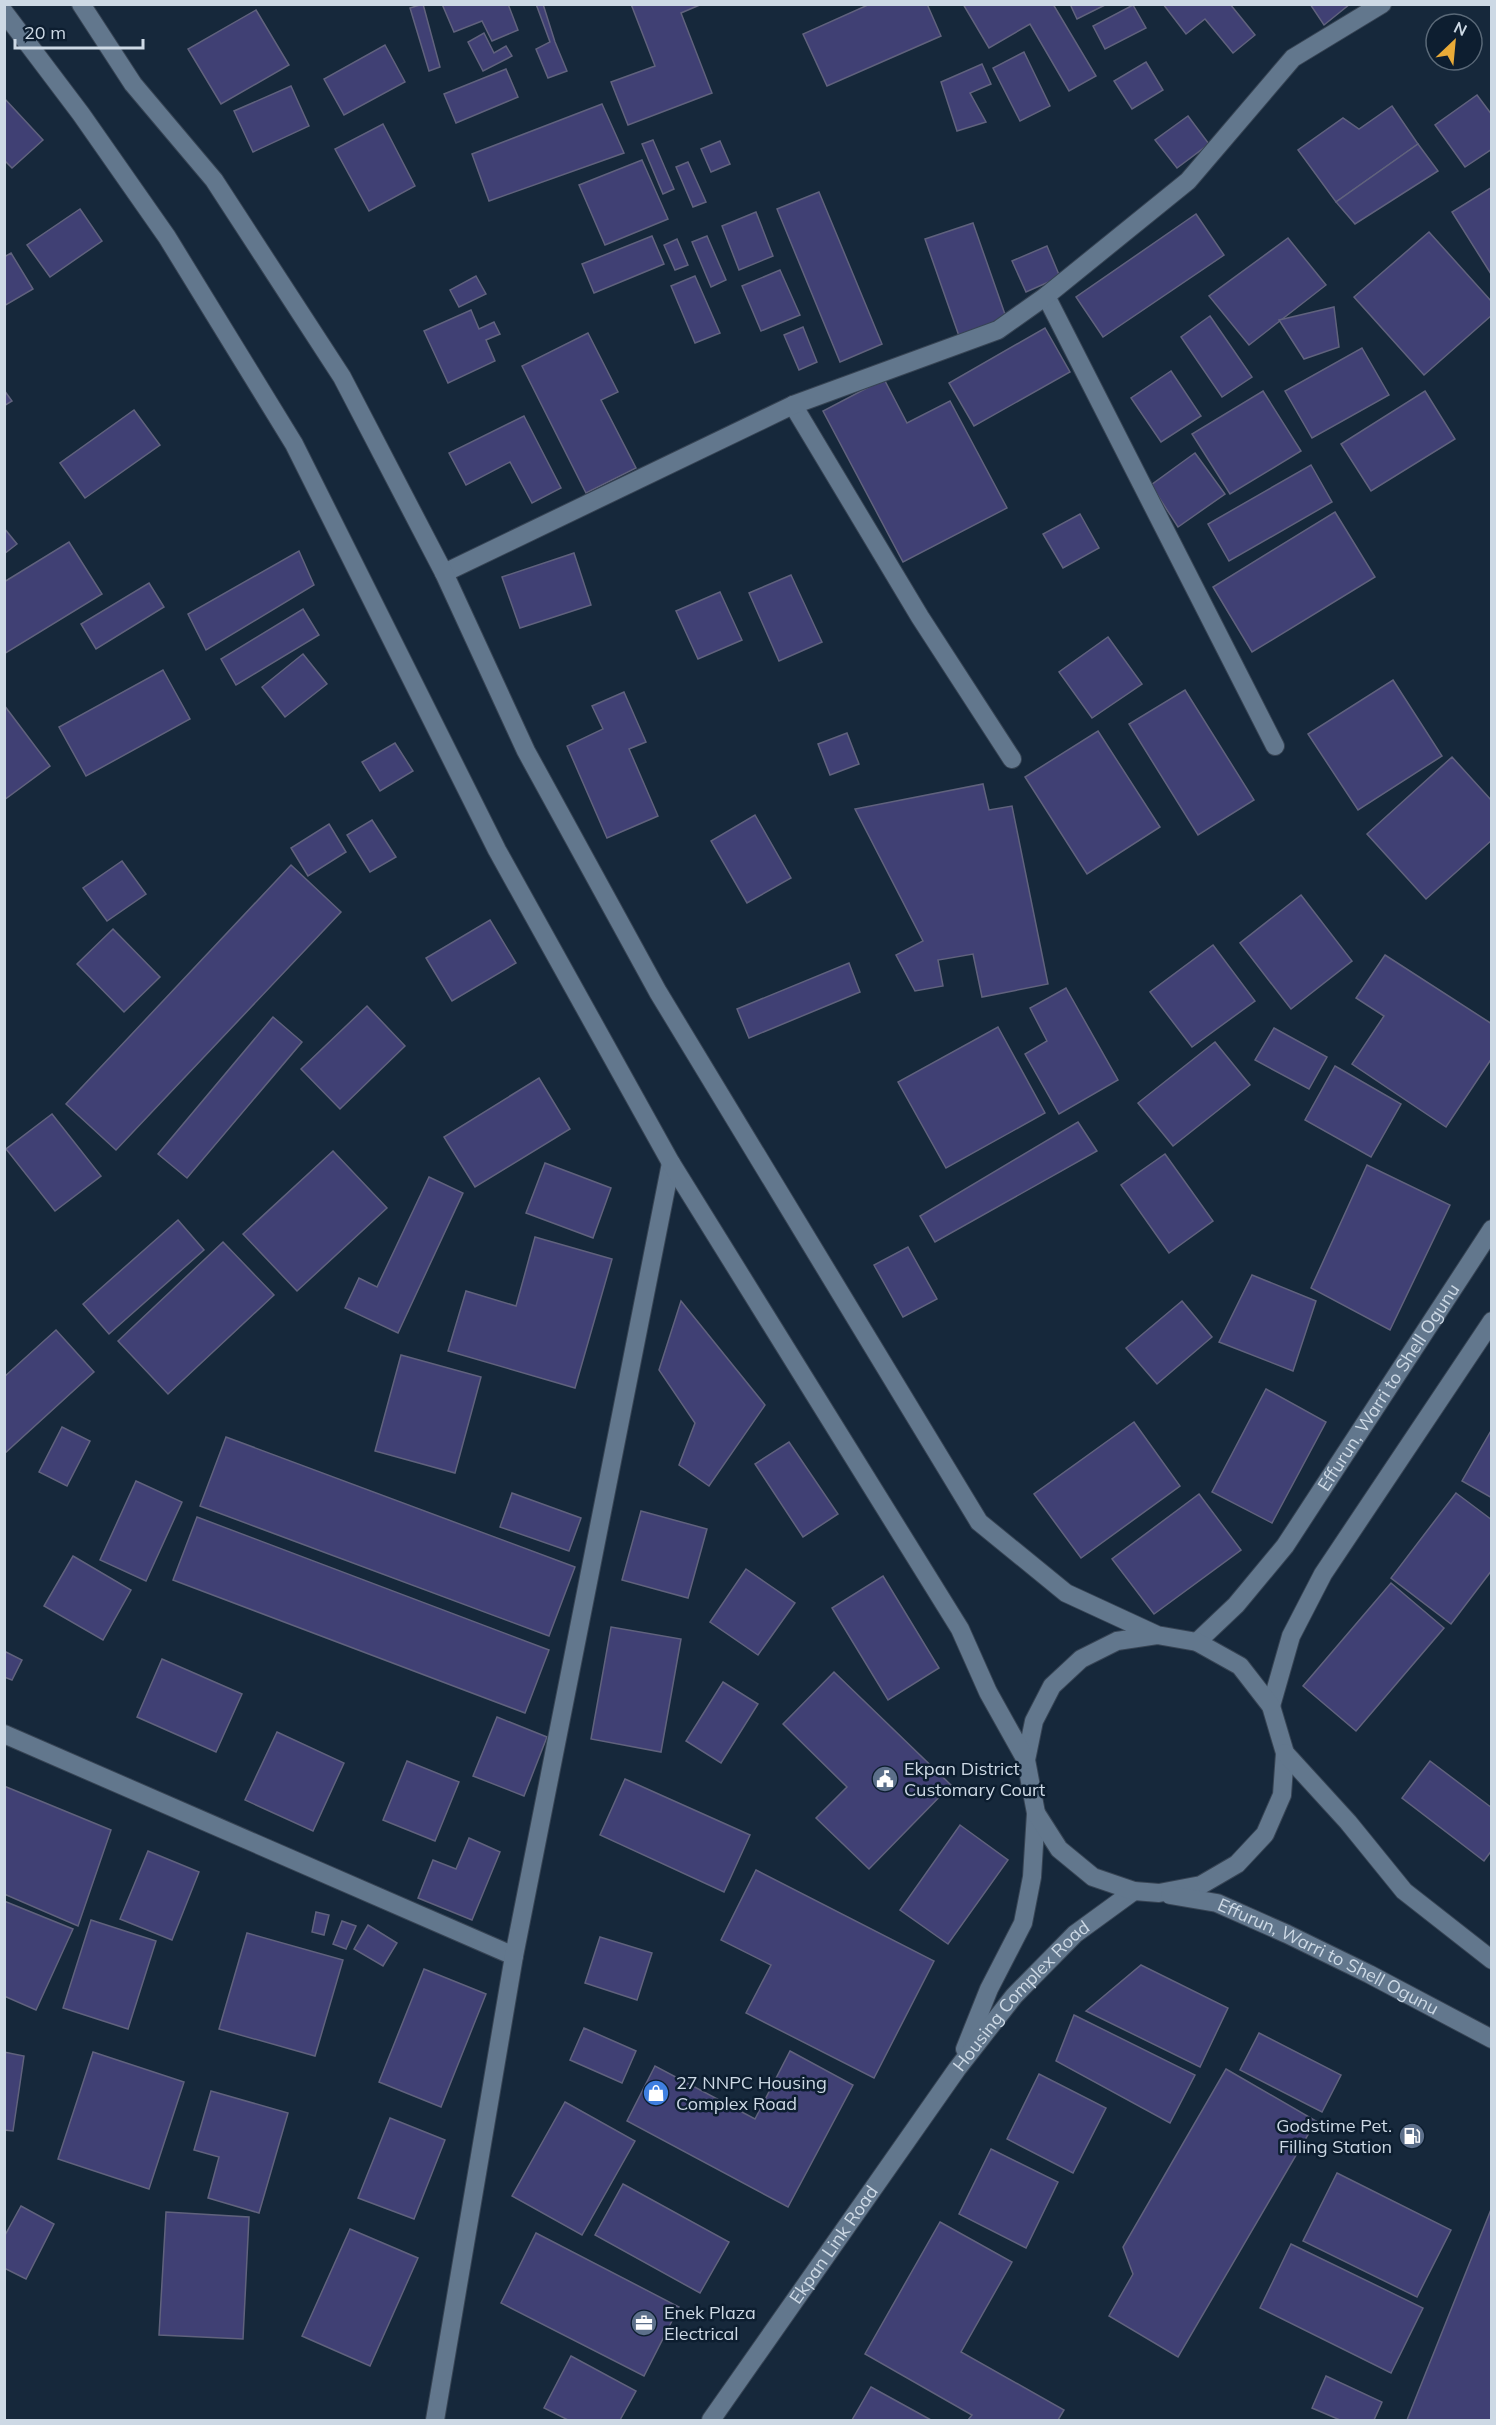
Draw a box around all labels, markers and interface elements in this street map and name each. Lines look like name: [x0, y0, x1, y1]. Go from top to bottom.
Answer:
scale bar: [15, 12, 142, 50]
north arrow: [1424, 12, 1484, 72]
text: N: [1451, 17, 1470, 40]
text: 20 m: [24, 21, 66, 44]
street label: Effurun, Warri to Shell Ogunu: [1312, 1279, 1464, 1495]
place label: Ekpan District Customary Court: [904, 1757, 1045, 1801]
public building icon: Ekpan District Customary Court: [870, 1764, 900, 1794]
street label: Effurun, Warri to Shell Ogunu: [1214, 1893, 1443, 2020]
street label: Housing Complex Road: [947, 1915, 1094, 2076]
place label: 27 NNPC Housing Complex Road: [676, 2071, 827, 2115]
shop icon: 27 NNPC Housing Complex Road: [641, 2078, 671, 2108]
place label: Godstime Pet. Filling Station: [1276, 2114, 1392, 2158]
fuel station icon: Godstime Pet. Filling Station: [1397, 2121, 1427, 2151]
street label: Ekpan Link Road: [784, 2181, 883, 2308]
place label: Enek Plaza Electrical: [664, 2301, 756, 2345]
office icon: Enek Plaza Electrical: [629, 2308, 659, 2338]

